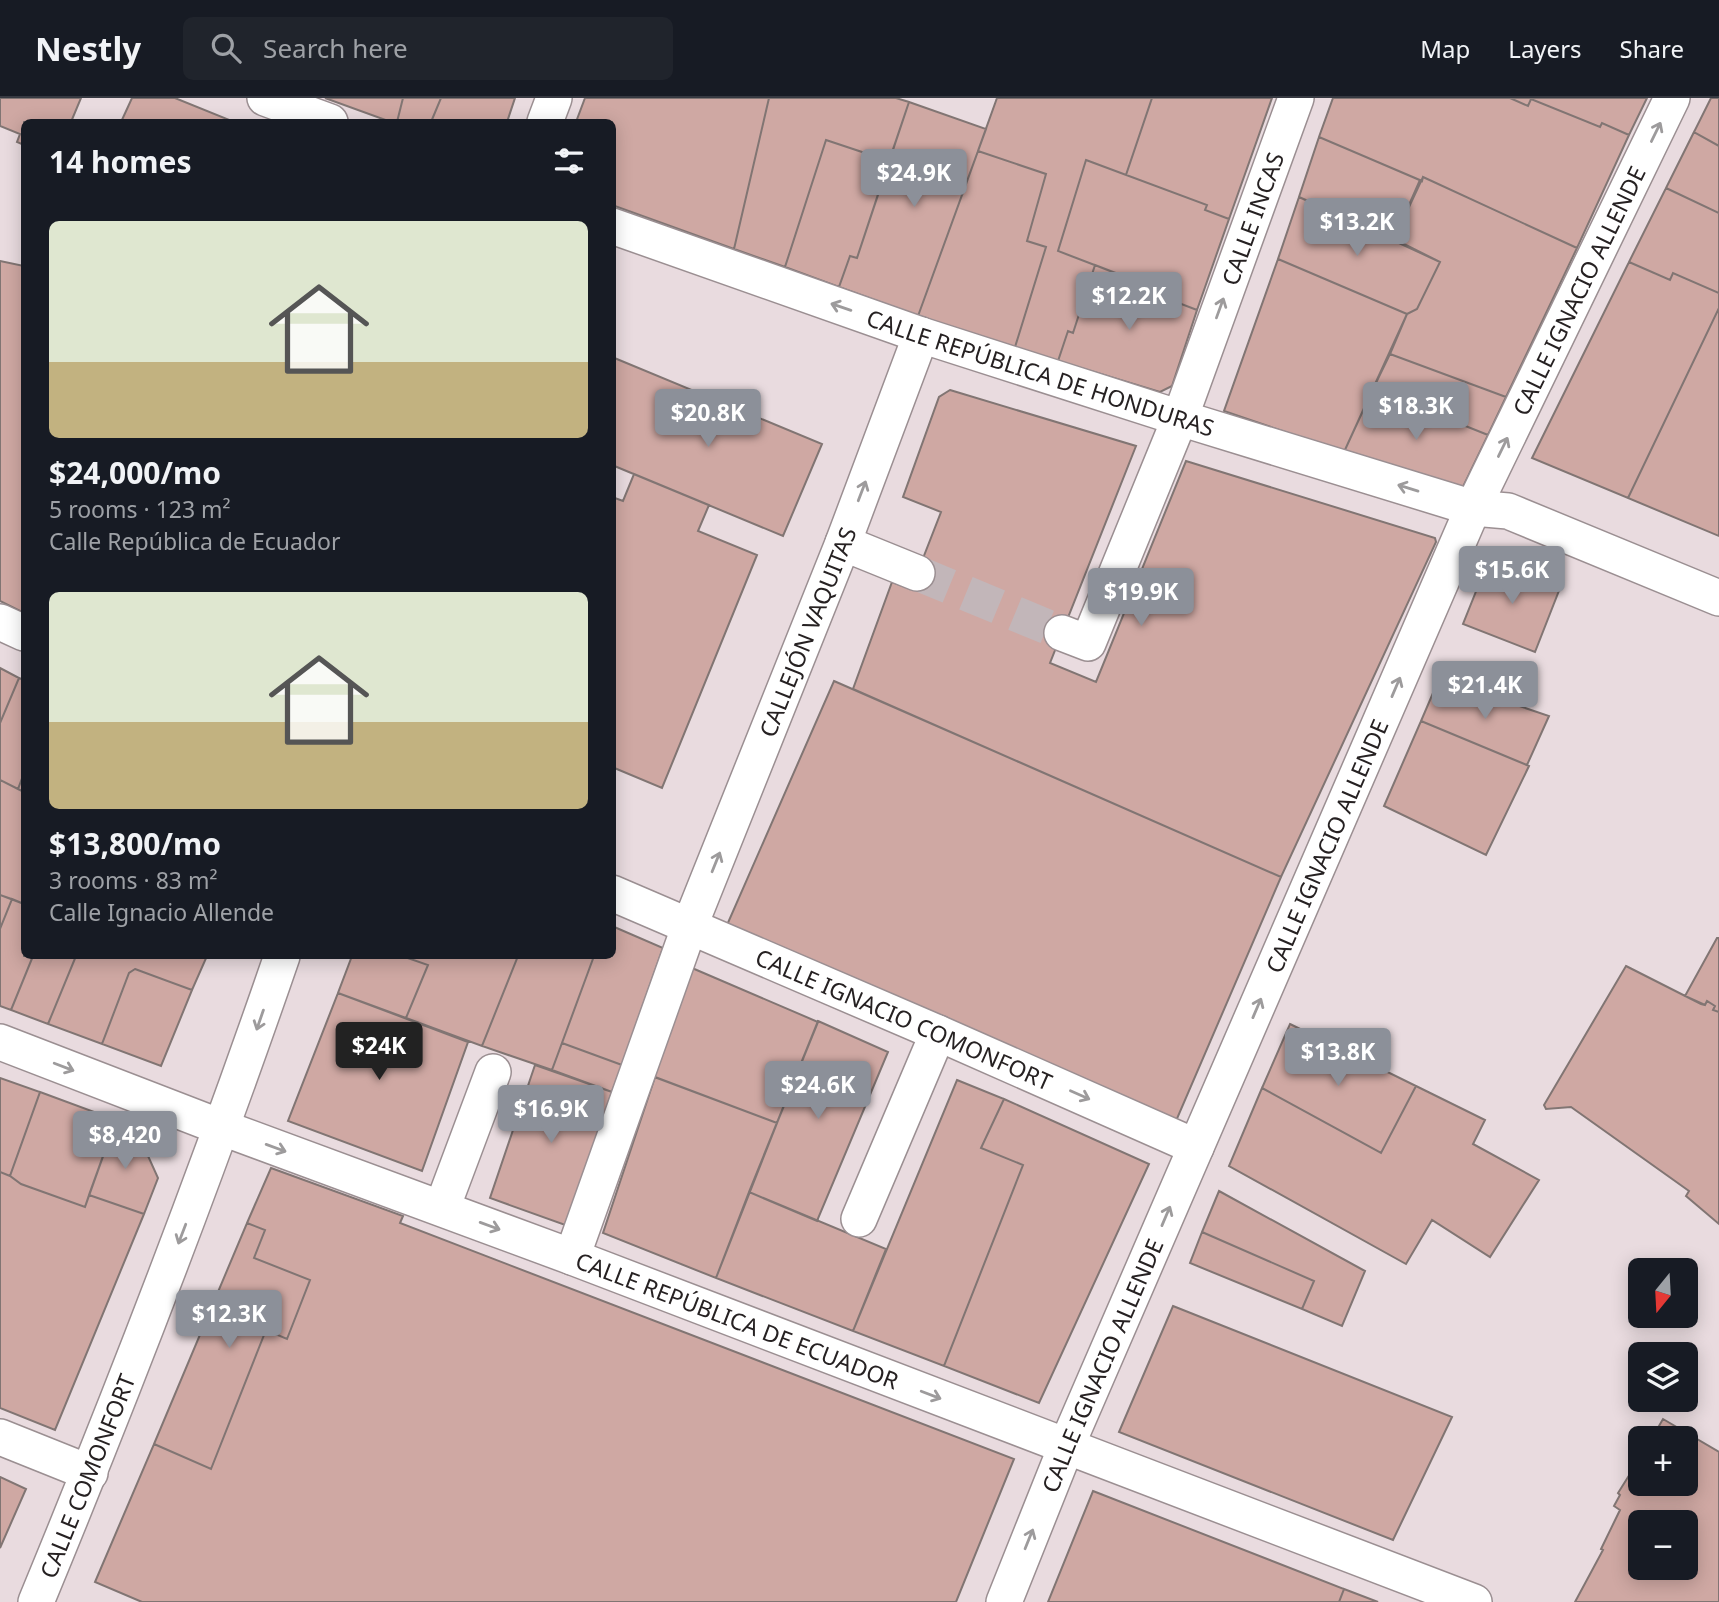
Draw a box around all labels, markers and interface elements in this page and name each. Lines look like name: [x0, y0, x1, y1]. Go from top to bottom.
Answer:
search box: [183, 17, 673, 80]
text: Nestly: [35, 26, 141, 71]
icon: search: [207, 29, 245, 67]
text: Search here: [263, 30, 408, 66]
text: Map: [1420, 32, 1470, 65]
text: Layers: [1508, 32, 1582, 65]
text: Share: [1620, 32, 1684, 65]
one-way arrow: [1649, 122, 1663, 143]
text: 14 homes: [49, 141, 192, 182]
icon: filters: [550, 142, 588, 180]
street label: CALLE INCAS: [1213, 148, 1291, 290]
pin: $24.9K: [857, 150, 971, 209]
text: $24.9K: [877, 156, 951, 188]
street label: CALLE IGNACIO ALLENDE: [1504, 161, 1653, 421]
pin: $13.2K: [1300, 198, 1414, 258]
text: $13.2K: [1320, 205, 1394, 237]
icon: home: [256, 266, 382, 392]
pin: $12.2K: [1072, 272, 1186, 332]
text: $12.2K: [1092, 279, 1166, 311]
one-way arrow: [1214, 298, 1227, 320]
one-way arrow: [831, 300, 853, 312]
street label: CALLE REPÚBLICA DE HONDURAS: [863, 301, 1218, 444]
pin: $18.3K: [1359, 382, 1473, 442]
text: $18.3K: [1379, 389, 1453, 421]
pin: $20.8K: [651, 390, 765, 449]
text: $20.8K: [671, 396, 745, 428]
one-way arrow: [1497, 437, 1510, 458]
text: $24,000/mo: [49, 452, 221, 493]
one-way arrow: [857, 480, 870, 502]
one-way arrow: [1397, 481, 1419, 494]
text: 5 rooms · 123 m²: [49, 493, 231, 525]
street label: CALLEJÓN VAQUITAS: [751, 522, 864, 742]
text: Calle República de Ecuador: [49, 525, 340, 557]
pin: $15.6K: [1455, 546, 1569, 606]
text: $15.6K: [1475, 553, 1549, 585]
pin: $19.9K: [1084, 568, 1198, 628]
text: $19.9K: [1104, 575, 1178, 607]
icon: home: [256, 637, 382, 763]
pin: $21.4K: [1428, 662, 1542, 721]
text: $21.4K: [1448, 668, 1522, 700]
one-way arrow: [1390, 676, 1403, 698]
street label: CALLE IGNACIO ALLENDE: [1257, 714, 1396, 978]
text: $13,800/mo: [49, 823, 221, 864]
one-way arrow: [710, 852, 723, 873]
text: 3 rooms · 83 m²: [49, 864, 218, 896]
text: Calle Ignacio Allende: [49, 896, 274, 928]
street label: CALLE IGNACIO COMONFORT: [751, 941, 1057, 1098]
one-way arrow: [1251, 998, 1264, 1019]
one-way arrow: [252, 1009, 265, 1031]
pin: $24K: [338, 1023, 420, 1082]
pin: $13.8K: [1281, 1028, 1395, 1088]
text: $24K: [352, 1029, 406, 1061]
text: $13.8K: [1301, 1035, 1375, 1067]
one-way arrow: [52, 1062, 74, 1074]
pin: $24.6K: [761, 1062, 875, 1121]
text: $24.6K: [781, 1068, 855, 1100]
pin: $16.9K: [494, 1086, 608, 1145]
one-way arrow: [1068, 1089, 1090, 1102]
text: $16.9K: [514, 1092, 588, 1124]
pin: $8,420: [68, 1112, 182, 1171]
text: $8,420: [89, 1118, 161, 1150]
one-way arrow: [265, 1143, 287, 1155]
one-way arrow: [1160, 1206, 1173, 1228]
one-way arrow: [479, 1221, 500, 1233]
one-way arrow: [174, 1222, 187, 1244]
street label: CALLE IGNACIO ALLENDE: [1033, 1233, 1170, 1497]
street label: CALLE REPÚBLICA DE ECUADOR: [571, 1244, 903, 1396]
north arrow: [1628, 1258, 1698, 1328]
map controls: [1628, 1258, 1698, 1580]
pin: $12.3K: [172, 1290, 286, 1350]
text: $12.3K: [192, 1297, 266, 1329]
button: layers: [1628, 1342, 1698, 1412]
street label: CALLE COMONFORT: [32, 1369, 142, 1583]
one-way arrow: [920, 1389, 942, 1402]
button: +: [1628, 1426, 1698, 1496]
button: −: [1628, 1510, 1698, 1580]
one-way arrow: [1024, 1528, 1037, 1550]

